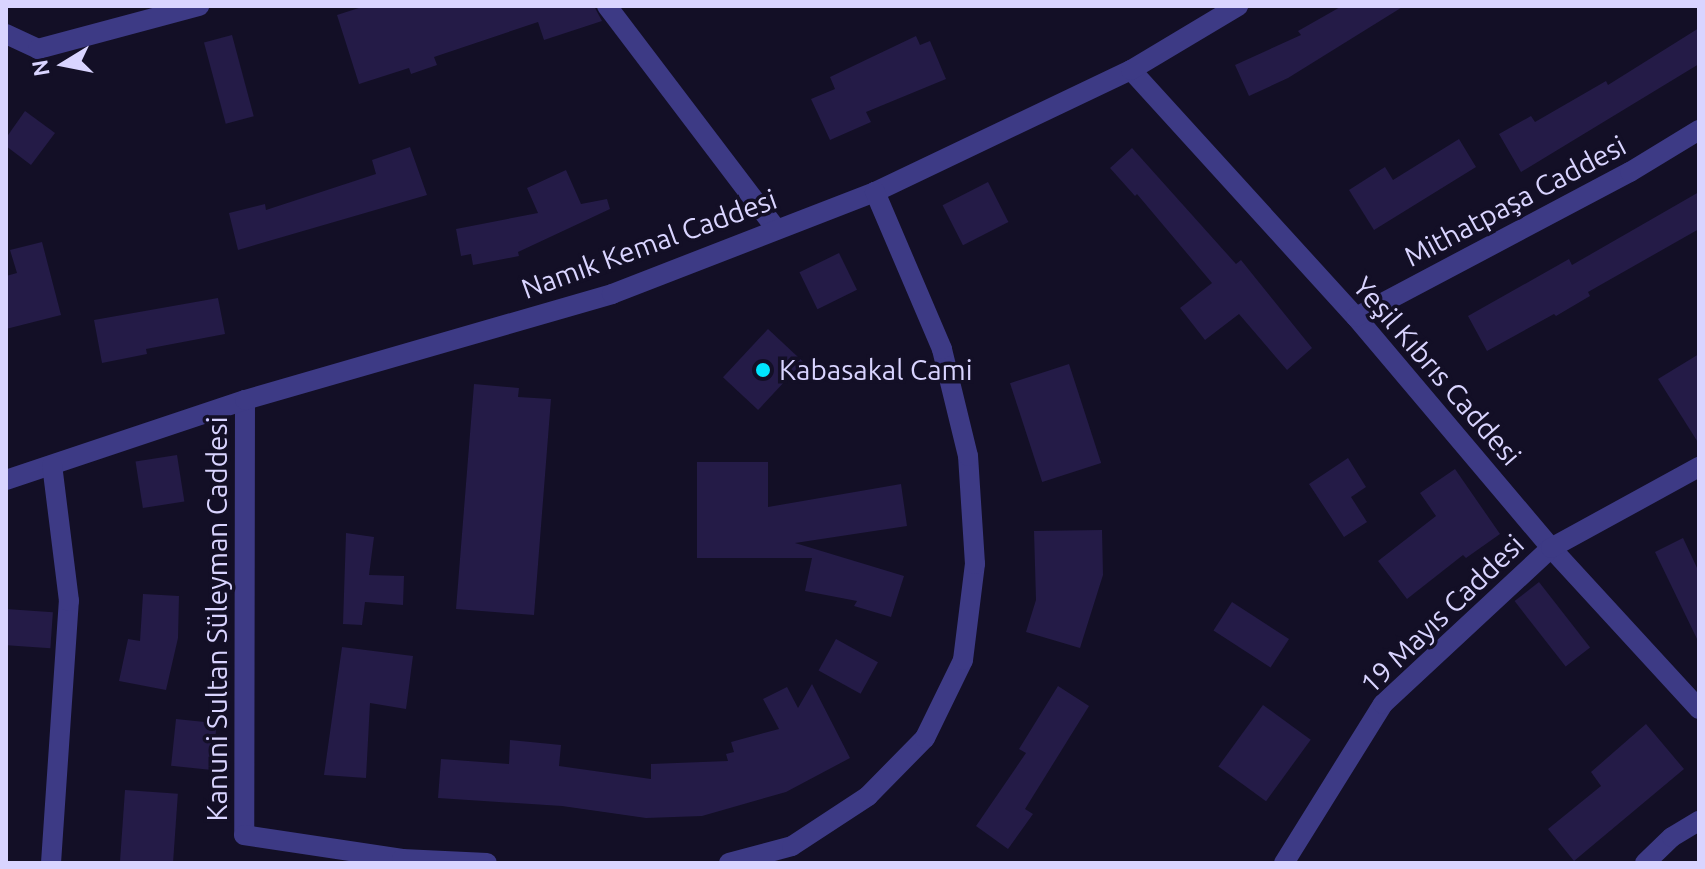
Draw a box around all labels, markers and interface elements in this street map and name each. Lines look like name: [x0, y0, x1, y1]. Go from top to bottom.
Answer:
north arrow: [24, 24, 104, 104]
text: N: [26, 58, 54, 79]
street label: Mithatpaşa Caddesi: [1399, 128, 1631, 274]
street label: Namık Kemal Caddesi: [517, 182, 781, 306]
street label: Yeşil Kıbrıs Caddesi: [1346, 270, 1528, 472]
place label: Kabasakal Cami: [779, 353, 973, 387]
marker: Kabasakal Cami: [754, 361, 772, 379]
street label: Kanuni Sultan Süleyman Caddesi: [200, 417, 234, 821]
street label: 19 Mayıs Caddesi: [1353, 527, 1531, 701]

